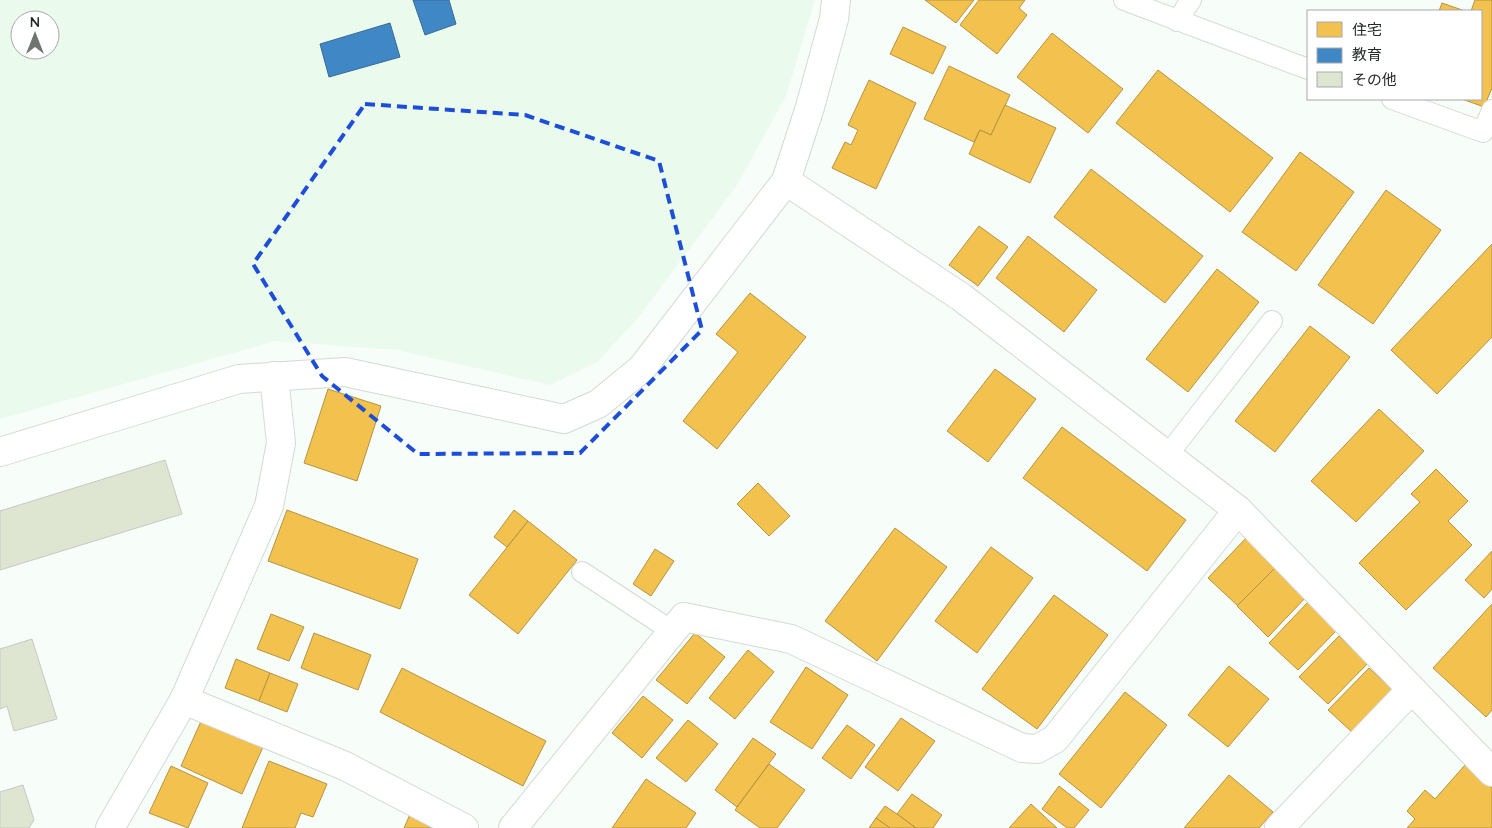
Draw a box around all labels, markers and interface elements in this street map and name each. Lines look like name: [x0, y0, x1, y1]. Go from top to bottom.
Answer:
north arrow: [10, 10, 60, 60]
legend: [1307, 10, 1482, 100]
text: N: [30, 13, 40, 31]
text: 住宅: [1352, 20, 1382, 39]
text: 教育: [1352, 45, 1382, 64]
text: その他: [1352, 70, 1397, 89]

